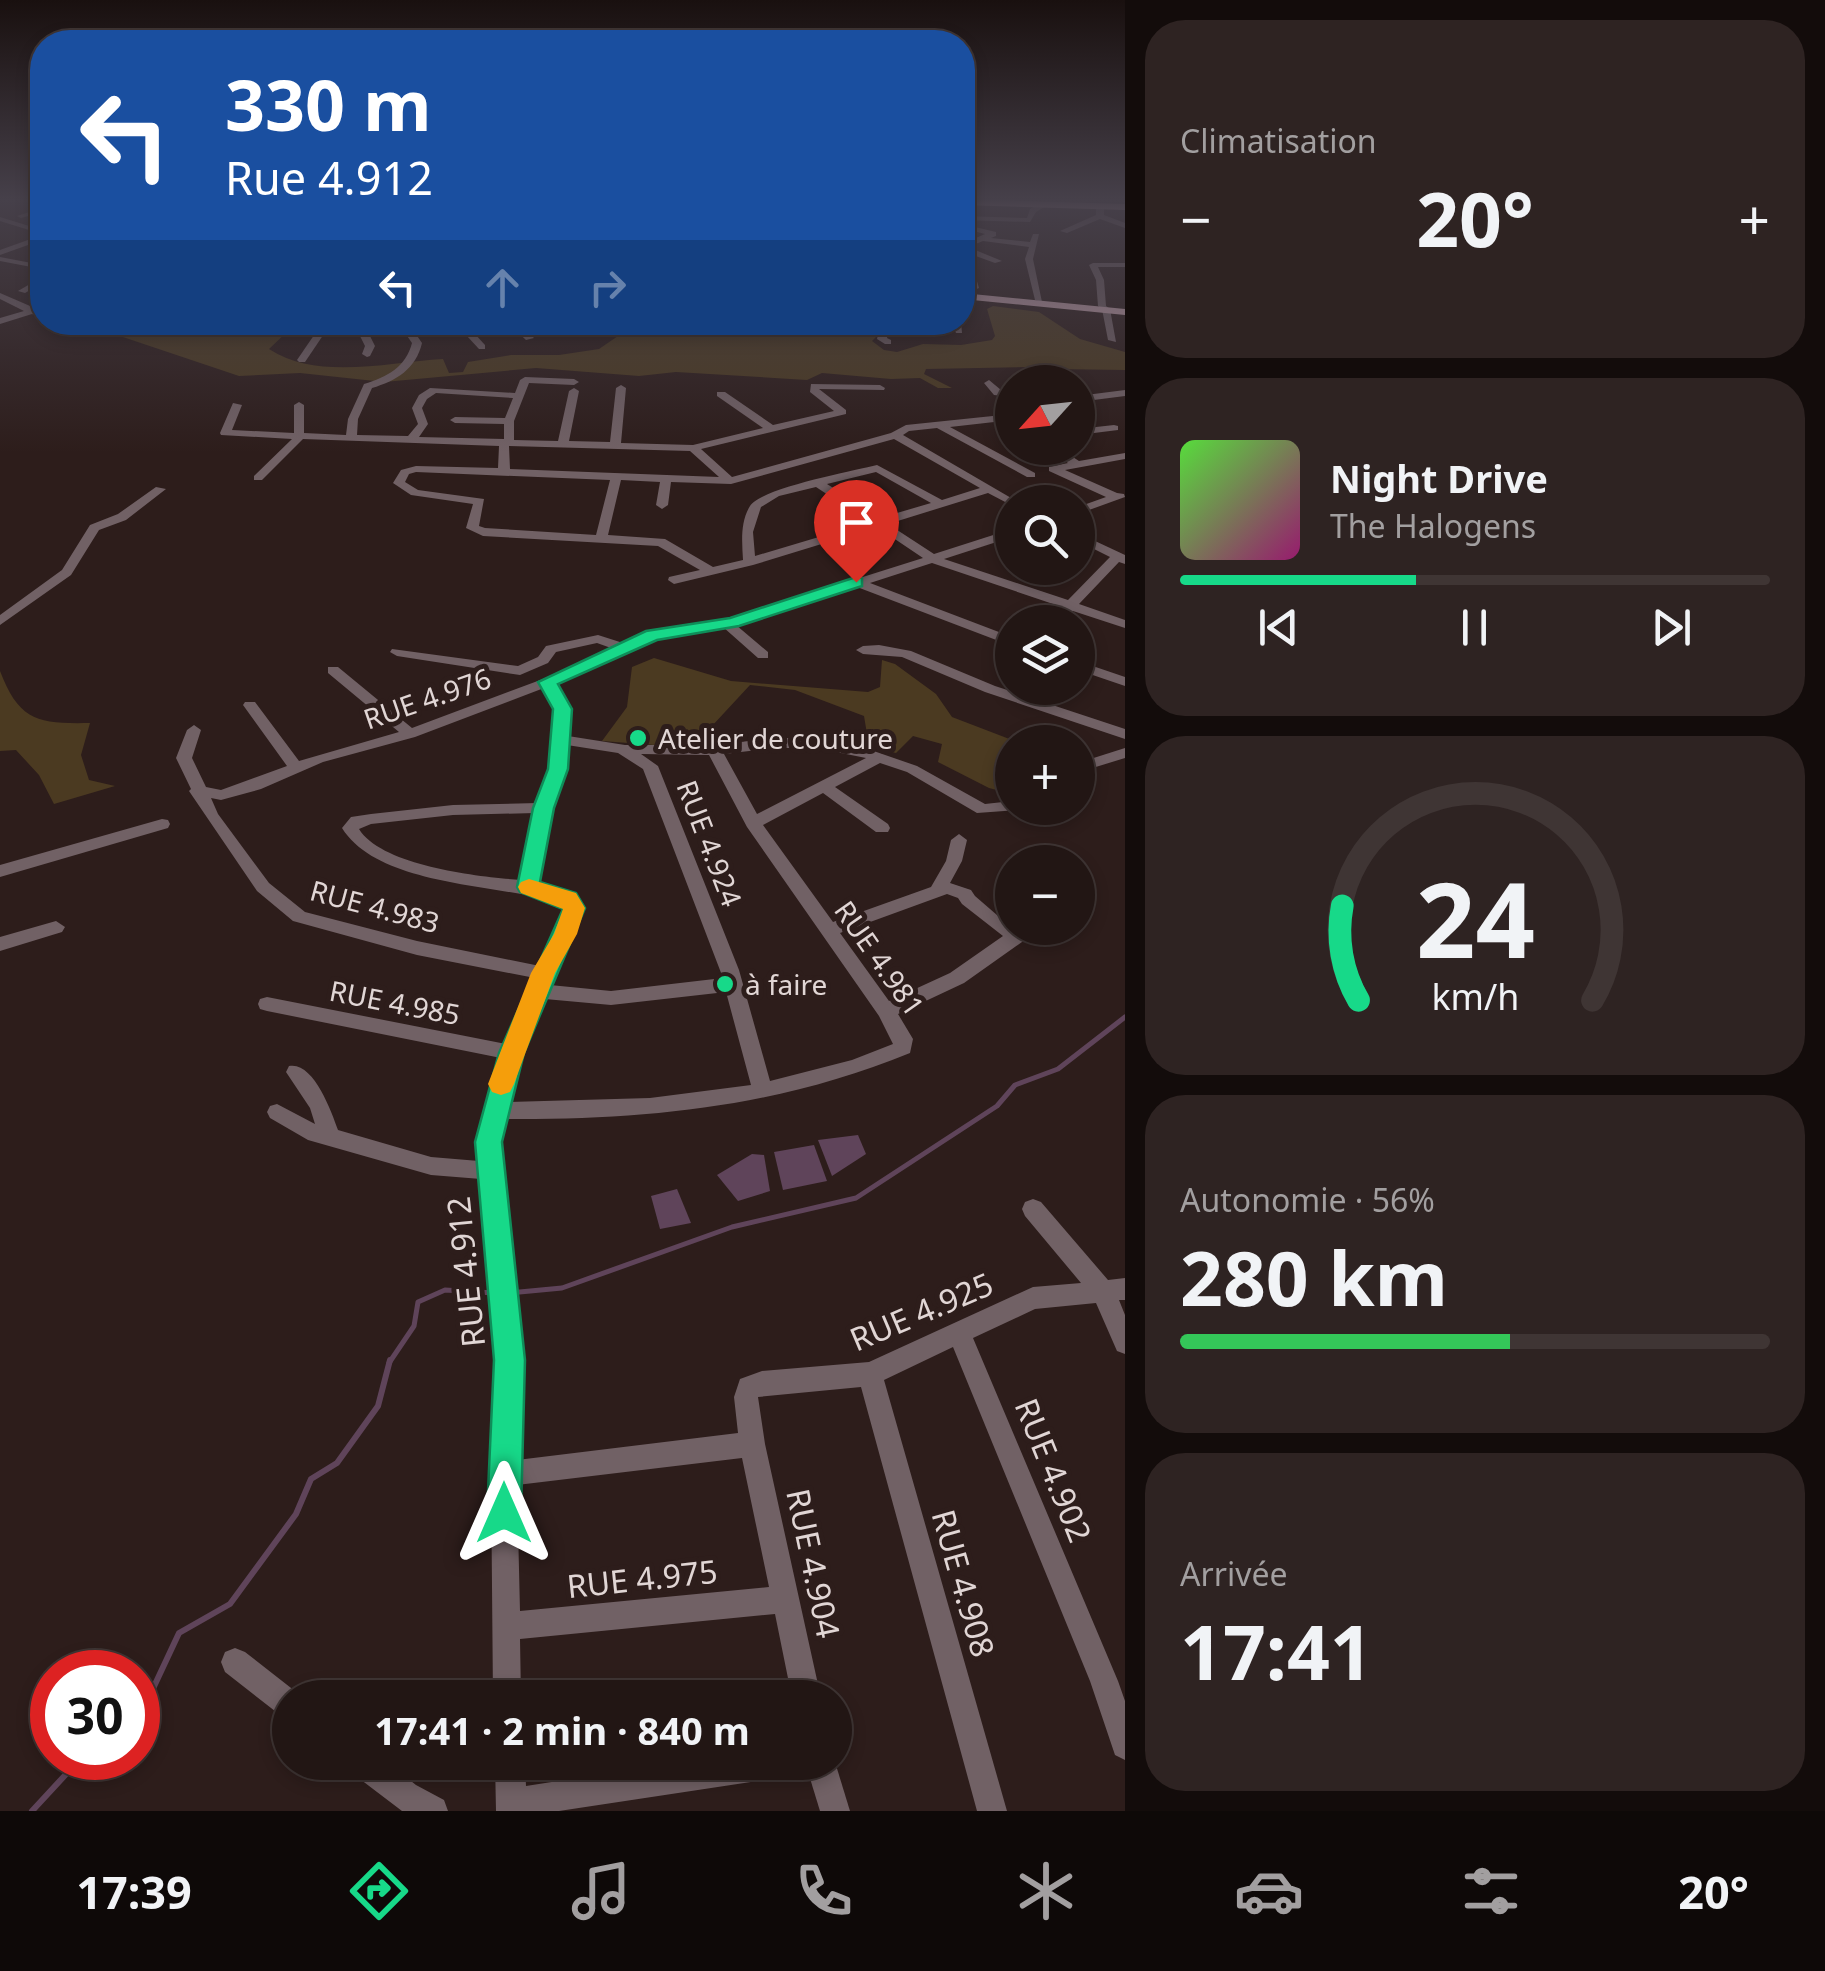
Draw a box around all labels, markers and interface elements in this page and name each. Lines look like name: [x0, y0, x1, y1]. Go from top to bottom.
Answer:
text: 330 m: [225, 56, 432, 152]
icon: left: [60, 70, 190, 200]
text: Climatisation: [1180, 119, 1377, 162]
text: Rue 4.912: [225, 147, 433, 208]
text: 20°: [1416, 167, 1534, 269]
text: −: [1180, 181, 1211, 256]
text: +: [1739, 181, 1770, 256]
icon: left: [370, 260, 425, 315]
icon: ahead: [475, 260, 530, 315]
icon: right: [580, 260, 635, 315]
north arrow: [995, 365, 1095, 465]
map controls: [995, 365, 1095, 945]
text: Night Drive: [1330, 452, 1548, 504]
pin: [814, 480, 899, 583]
button: search: [995, 485, 1095, 585]
icon: arrive: [829, 495, 884, 550]
text: The Halogens: [1330, 504, 1536, 547]
icon: previous: [1251, 600, 1306, 655]
icon: pause: [1447, 600, 1502, 655]
icon: next: [1644, 600, 1699, 655]
button: layers: [995, 605, 1095, 705]
street label: RUE 4.976: [358, 658, 496, 738]
place label: Atelier de couture: [658, 719, 893, 757]
button: +: [995, 725, 1095, 825]
marker: Atelier de couture: [627, 727, 649, 749]
street label: RUE 4.924: [669, 774, 751, 912]
button: −: [995, 845, 1095, 945]
text: 24: [1416, 847, 1534, 988]
street label: RUE 4.983: [306, 871, 444, 941]
street label: RUE 4.981: [826, 893, 934, 1023]
place label: à faire: [745, 965, 827, 1003]
street label: RUE 4.985: [326, 971, 464, 1033]
text: km/h: [1431, 972, 1519, 1020]
marker: à faire: [714, 973, 736, 995]
text: Autonomie · 56%: [1180, 1178, 1435, 1221]
street label: RUE 4.912: [436, 1195, 494, 1349]
text: 280 km: [1180, 1226, 1448, 1328]
street label: RUE 4.925: [843, 1262, 999, 1360]
street label: RUE 4.902: [1006, 1392, 1102, 1548]
position arrow: [452, 1461, 556, 1565]
street label: RUE 4.904: [777, 1485, 851, 1641]
street label: RUE 4.908: [922, 1504, 1006, 1662]
street label: RUE 4.975: [565, 1549, 719, 1607]
text: Arrivée: [1180, 1552, 1288, 1595]
text: 17:41: [1180, 1600, 1373, 1702]
speed limit sign: 30: [30, 1650, 160, 1780]
text: 17:41 · 2 min · 840 m: [374, 1704, 750, 1756]
icon: directions: [344, 1856, 414, 1926]
icon: music: [566, 1856, 636, 1926]
icon: phone: [789, 1856, 859, 1926]
icon: climate: [1011, 1856, 1081, 1926]
icon: car: [1234, 1856, 1304, 1926]
icon: filters: [1456, 1856, 1526, 1926]
text: 17:39: [76, 1861, 192, 1922]
text: 20°: [1678, 1861, 1749, 1922]

